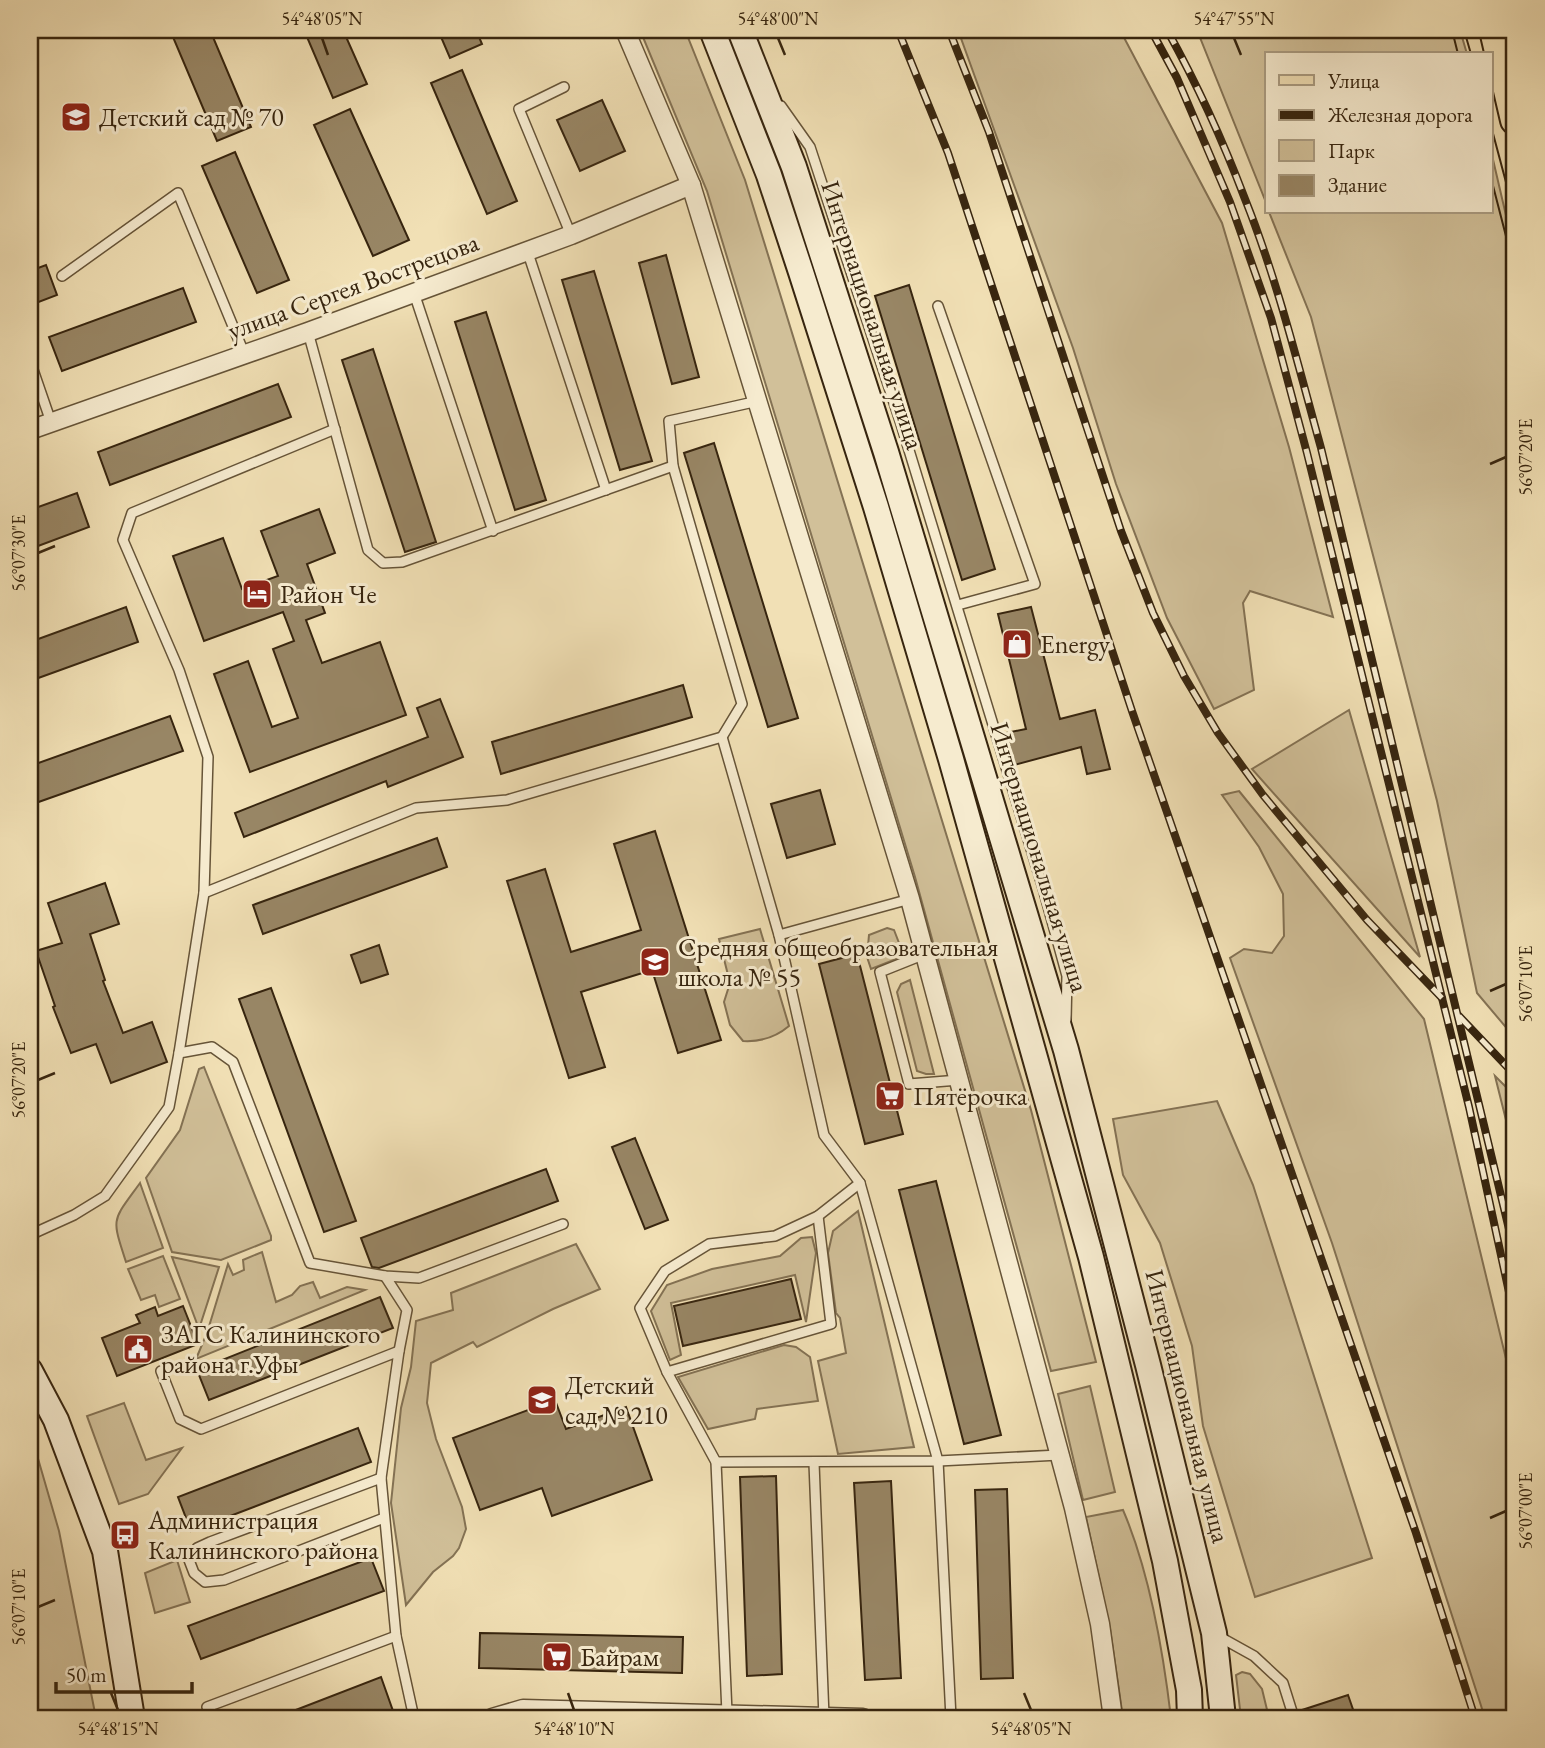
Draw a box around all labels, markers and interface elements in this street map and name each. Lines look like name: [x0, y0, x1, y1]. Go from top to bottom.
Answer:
text: 54°48'05"N: [282, 7, 363, 30]
text: 54°48'00"N: [738, 7, 819, 30]
text: 54°47'55"N: [1194, 7, 1275, 30]
legend: [1265, 52, 1492, 214]
text: Улица: [1327, 67, 1380, 94]
school or university icon: Детский сад № 70: [59, 100, 93, 134]
place label: Детский сад № 70: [99, 100, 284, 134]
text: Железная дорога: [1327, 101, 1473, 128]
text: Парк: [1328, 137, 1375, 164]
text: Здание: [1328, 171, 1387, 198]
street label: Интернациональная улица: [813, 176, 933, 454]
street label: улица Сергея Вострецова: [223, 225, 484, 347]
text: 56°07'20"E: [1514, 419, 1537, 495]
text: 56°07'30"E: [7, 515, 30, 591]
hotel icon: Район Че: [240, 577, 274, 611]
place label: Район Че: [280, 577, 377, 611]
shop icon: Energy: [1000, 627, 1034, 661]
place label: Energy: [1040, 627, 1111, 661]
street label: Интернациональная улица: [983, 718, 1097, 997]
place label: Средняя общеобразовательная школа № 55: [678, 930, 998, 994]
school or university icon: Средняя общеобразовательная школа № 55: [638, 945, 672, 979]
text: 56°07'10"E: [1514, 946, 1537, 1022]
text: 56°07'20"E: [7, 1042, 30, 1118]
supermarket icon: Пятёрочка: [873, 1079, 907, 1113]
place label: Пятёрочка: [913, 1079, 1028, 1113]
street label: Интернациональная улица: [1138, 1266, 1239, 1547]
place label: ЗАГС Калининского района г.Уфы: [161, 1317, 381, 1381]
public building icon: ЗАГС Калининского района г.Уфы: [121, 1332, 155, 1366]
place label: Детский сад № 210: [565, 1368, 668, 1432]
school or university icon: Детский сад № 210: [525, 1383, 559, 1417]
text: 56°07'00"E: [1514, 1473, 1537, 1549]
place label: Администрация Калининского района: [147, 1503, 379, 1567]
bus stop icon: Администрация Калининского района: [108, 1518, 142, 1552]
text: 56°07'10"E: [7, 1569, 30, 1645]
supermarket icon: Байрам: [540, 1640, 574, 1674]
place label: Байрам: [580, 1640, 659, 1674]
scale bar: [56, 1650, 192, 1694]
text: 50 m: [66, 1661, 107, 1688]
text: 54°48'15"N: [78, 1717, 159, 1740]
text: 54°48'10"N: [534, 1717, 615, 1740]
text: 54°48'05"N: [991, 1717, 1072, 1740]

